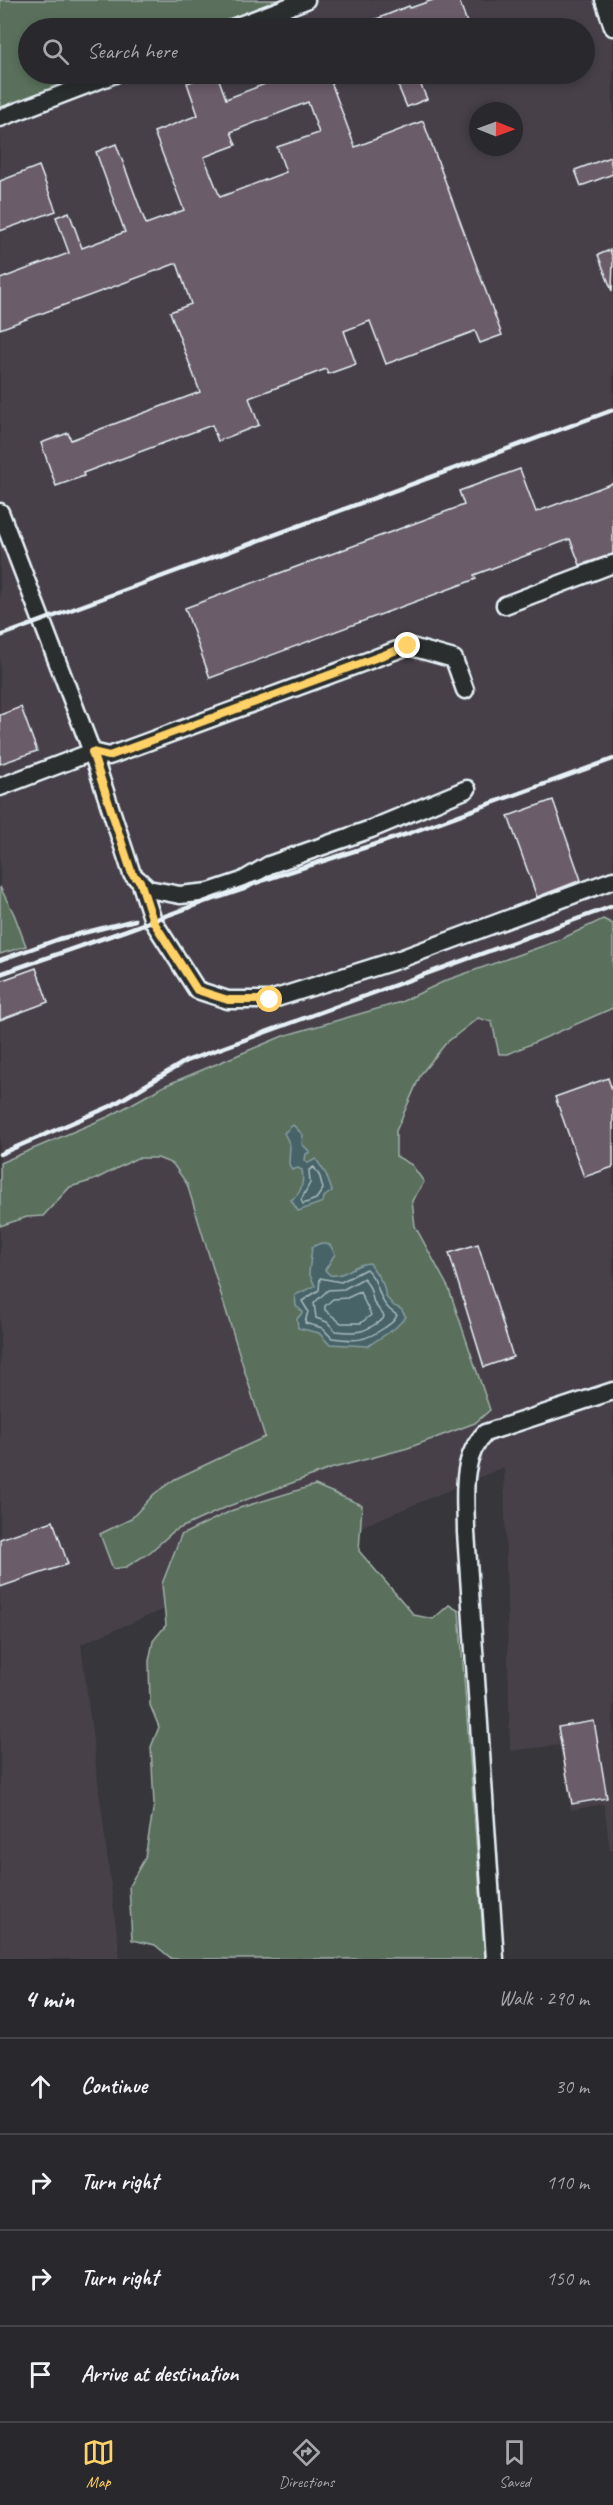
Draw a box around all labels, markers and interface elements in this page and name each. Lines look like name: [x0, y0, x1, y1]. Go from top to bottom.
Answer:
search box: [18, 18, 595, 84]
icon: search: [39, 35, 72, 68]
text: Search here: [87, 37, 177, 65]
north arrow: [469, 102, 523, 156]
route end: [394, 632, 420, 658]
route start: [256, 986, 282, 1012]
text: 4 min: [24, 1982, 74, 2015]
text: Walk · 290 m: [499, 1986, 589, 2011]
icon: ahead: [24, 2070, 57, 2103]
text: Continue: [81, 2072, 147, 2100]
text: 30 m: [555, 2074, 589, 2099]
icon: right: [24, 2166, 57, 2199]
text: Turn right: [81, 2168, 158, 2196]
text: 110 m: [546, 2170, 589, 2195]
icon: right: [24, 2262, 57, 2295]
text: Turn right: [81, 2264, 158, 2292]
text: 150 m: [546, 2266, 589, 2291]
icon: arrive: [24, 2358, 57, 2391]
text: Arrive at destination: [81, 2360, 238, 2388]
tab: Map: [82, 2436, 115, 2492]
tab: Directions: [279, 2436, 334, 2492]
tab: Saved: [498, 2436, 531, 2492]

